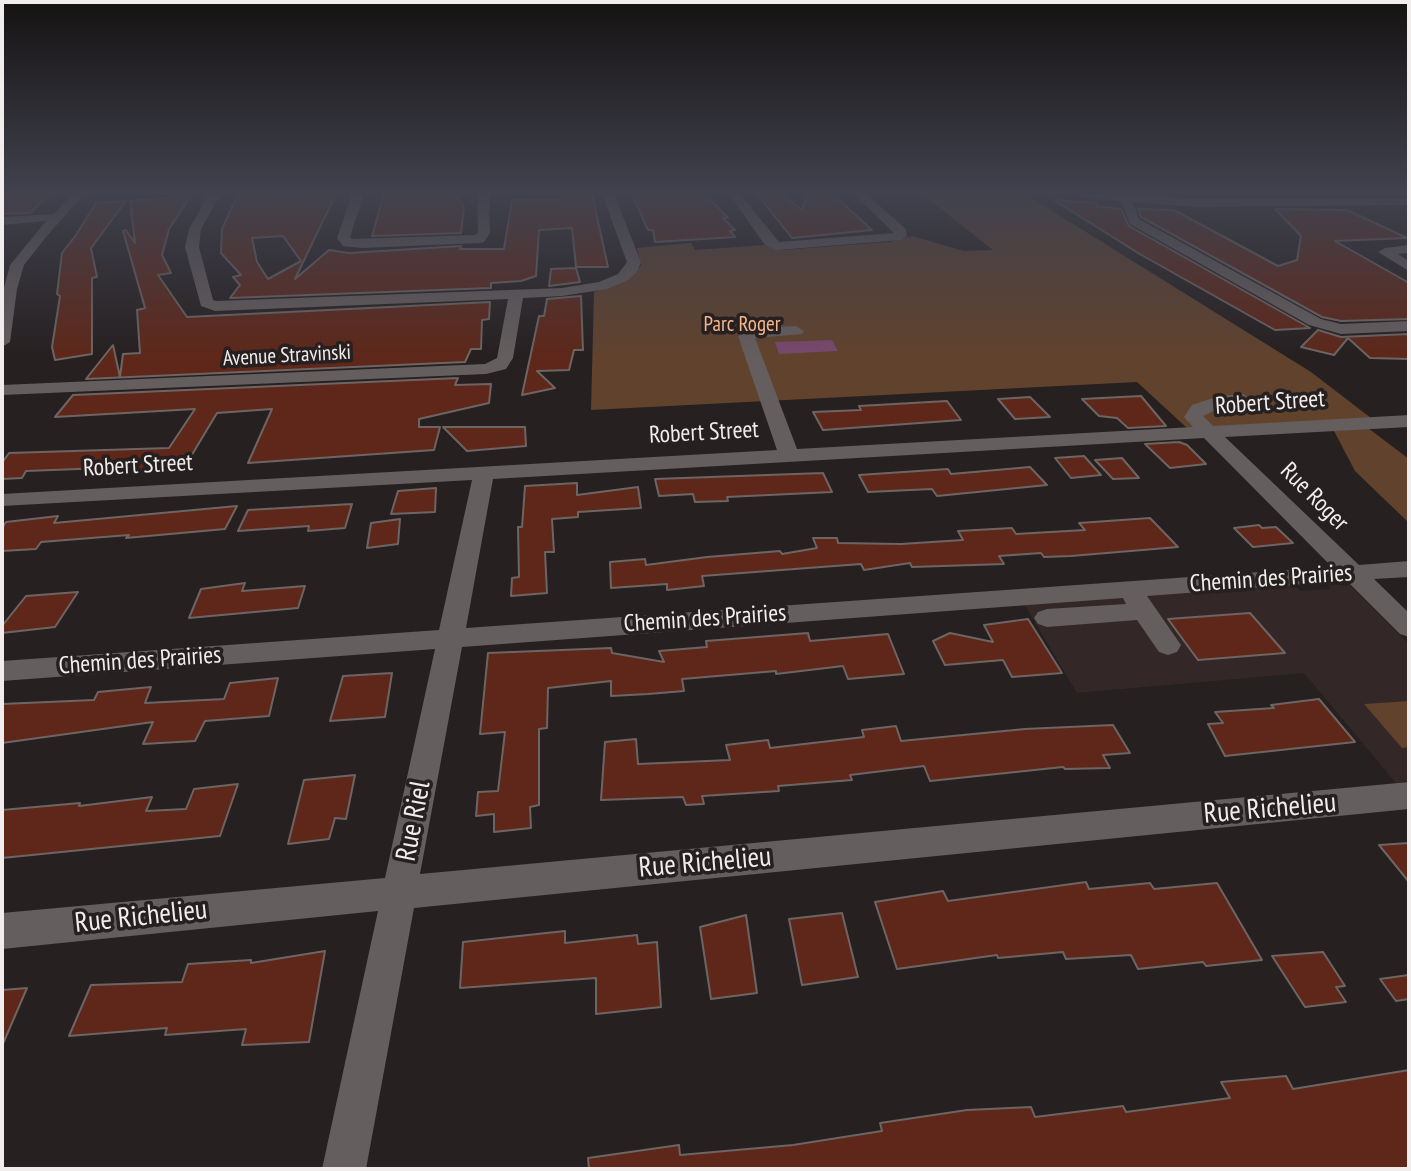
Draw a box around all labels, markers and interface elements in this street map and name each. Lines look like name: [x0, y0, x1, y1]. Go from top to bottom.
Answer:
park label: Parc Roger: [704, 312, 780, 338]
street label: Avenue Stravinski: [222, 340, 352, 372]
street label: Robert Street: [1214, 385, 1326, 421]
street label: Robert Street: [648, 416, 760, 450]
street label: Robert Street: [82, 449, 194, 483]
street label: Rue Roger: [1274, 457, 1354, 537]
street label: Chemin des Prairies: [1189, 559, 1353, 599]
street label: Chemin des Prairies: [623, 599, 787, 639]
street label: Chemin des Prairies: [58, 641, 222, 681]
street label: Rue Riel: [390, 778, 438, 864]
street label: Rue Richelieu: [1202, 786, 1338, 832]
street label: Rue Richelieu: [637, 840, 773, 886]
street label: Rue Richelieu: [73, 893, 209, 941]

